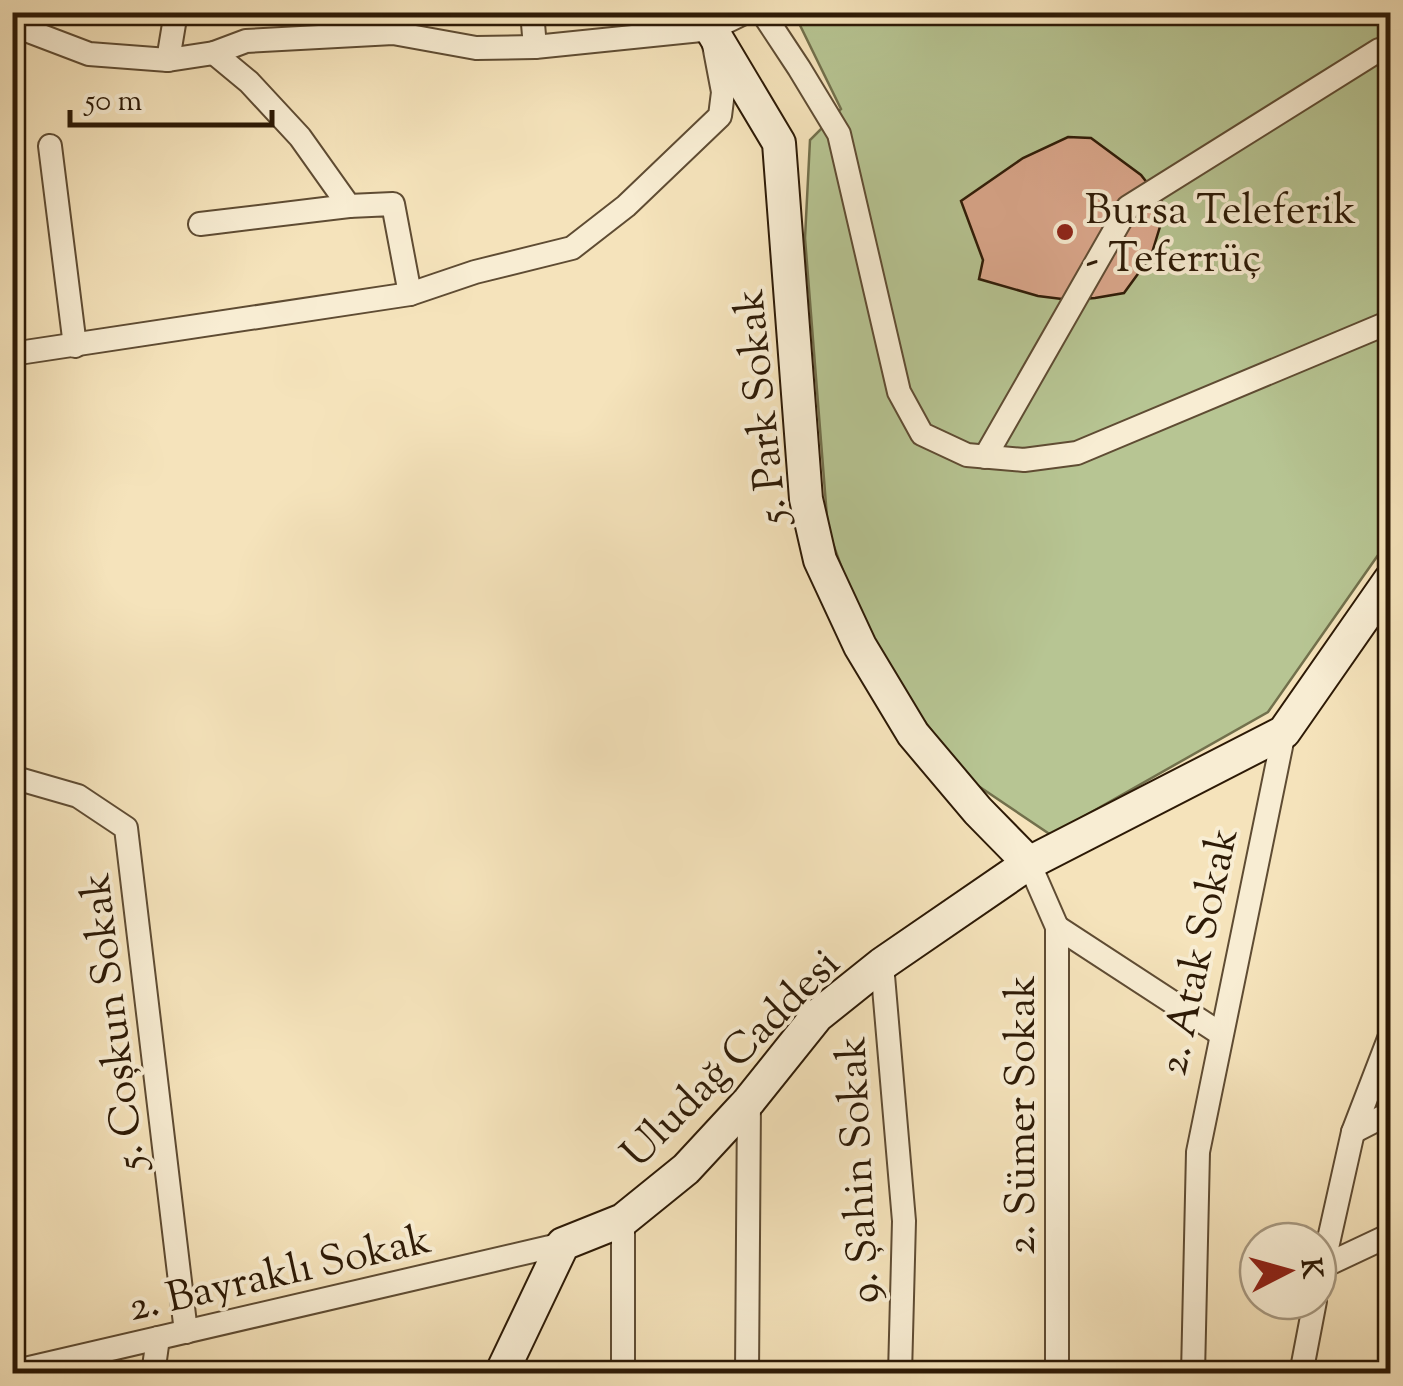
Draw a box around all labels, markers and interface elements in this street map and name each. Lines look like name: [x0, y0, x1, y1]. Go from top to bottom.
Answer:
scale bar: [70, 65, 272, 127]
text: 50 m: [83, 81, 143, 124]
place label: Bursa Teleferik - Teferrüç: [1085, 183, 1356, 291]
marker: Bursa Teleferik - Teferrüç: [1054, 221, 1076, 243]
street label: 5. Park Sokak: [722, 286, 806, 529]
street label: 2. Atak Sokak: [1145, 823, 1256, 1081]
street label: 5. Coşkun Sokak: [68, 869, 164, 1175]
street label: Uludağ Caddesi: [609, 937, 856, 1184]
street label: 2. Sümer Sokak: [994, 975, 1054, 1255]
street label: 9. Şahin Sokak: [824, 1034, 898, 1305]
street label: 2. Bayraklı Sokak: [123, 1212, 437, 1340]
north arrow: [1238, 1221, 1338, 1321]
text: K: [1289, 1257, 1331, 1282]

